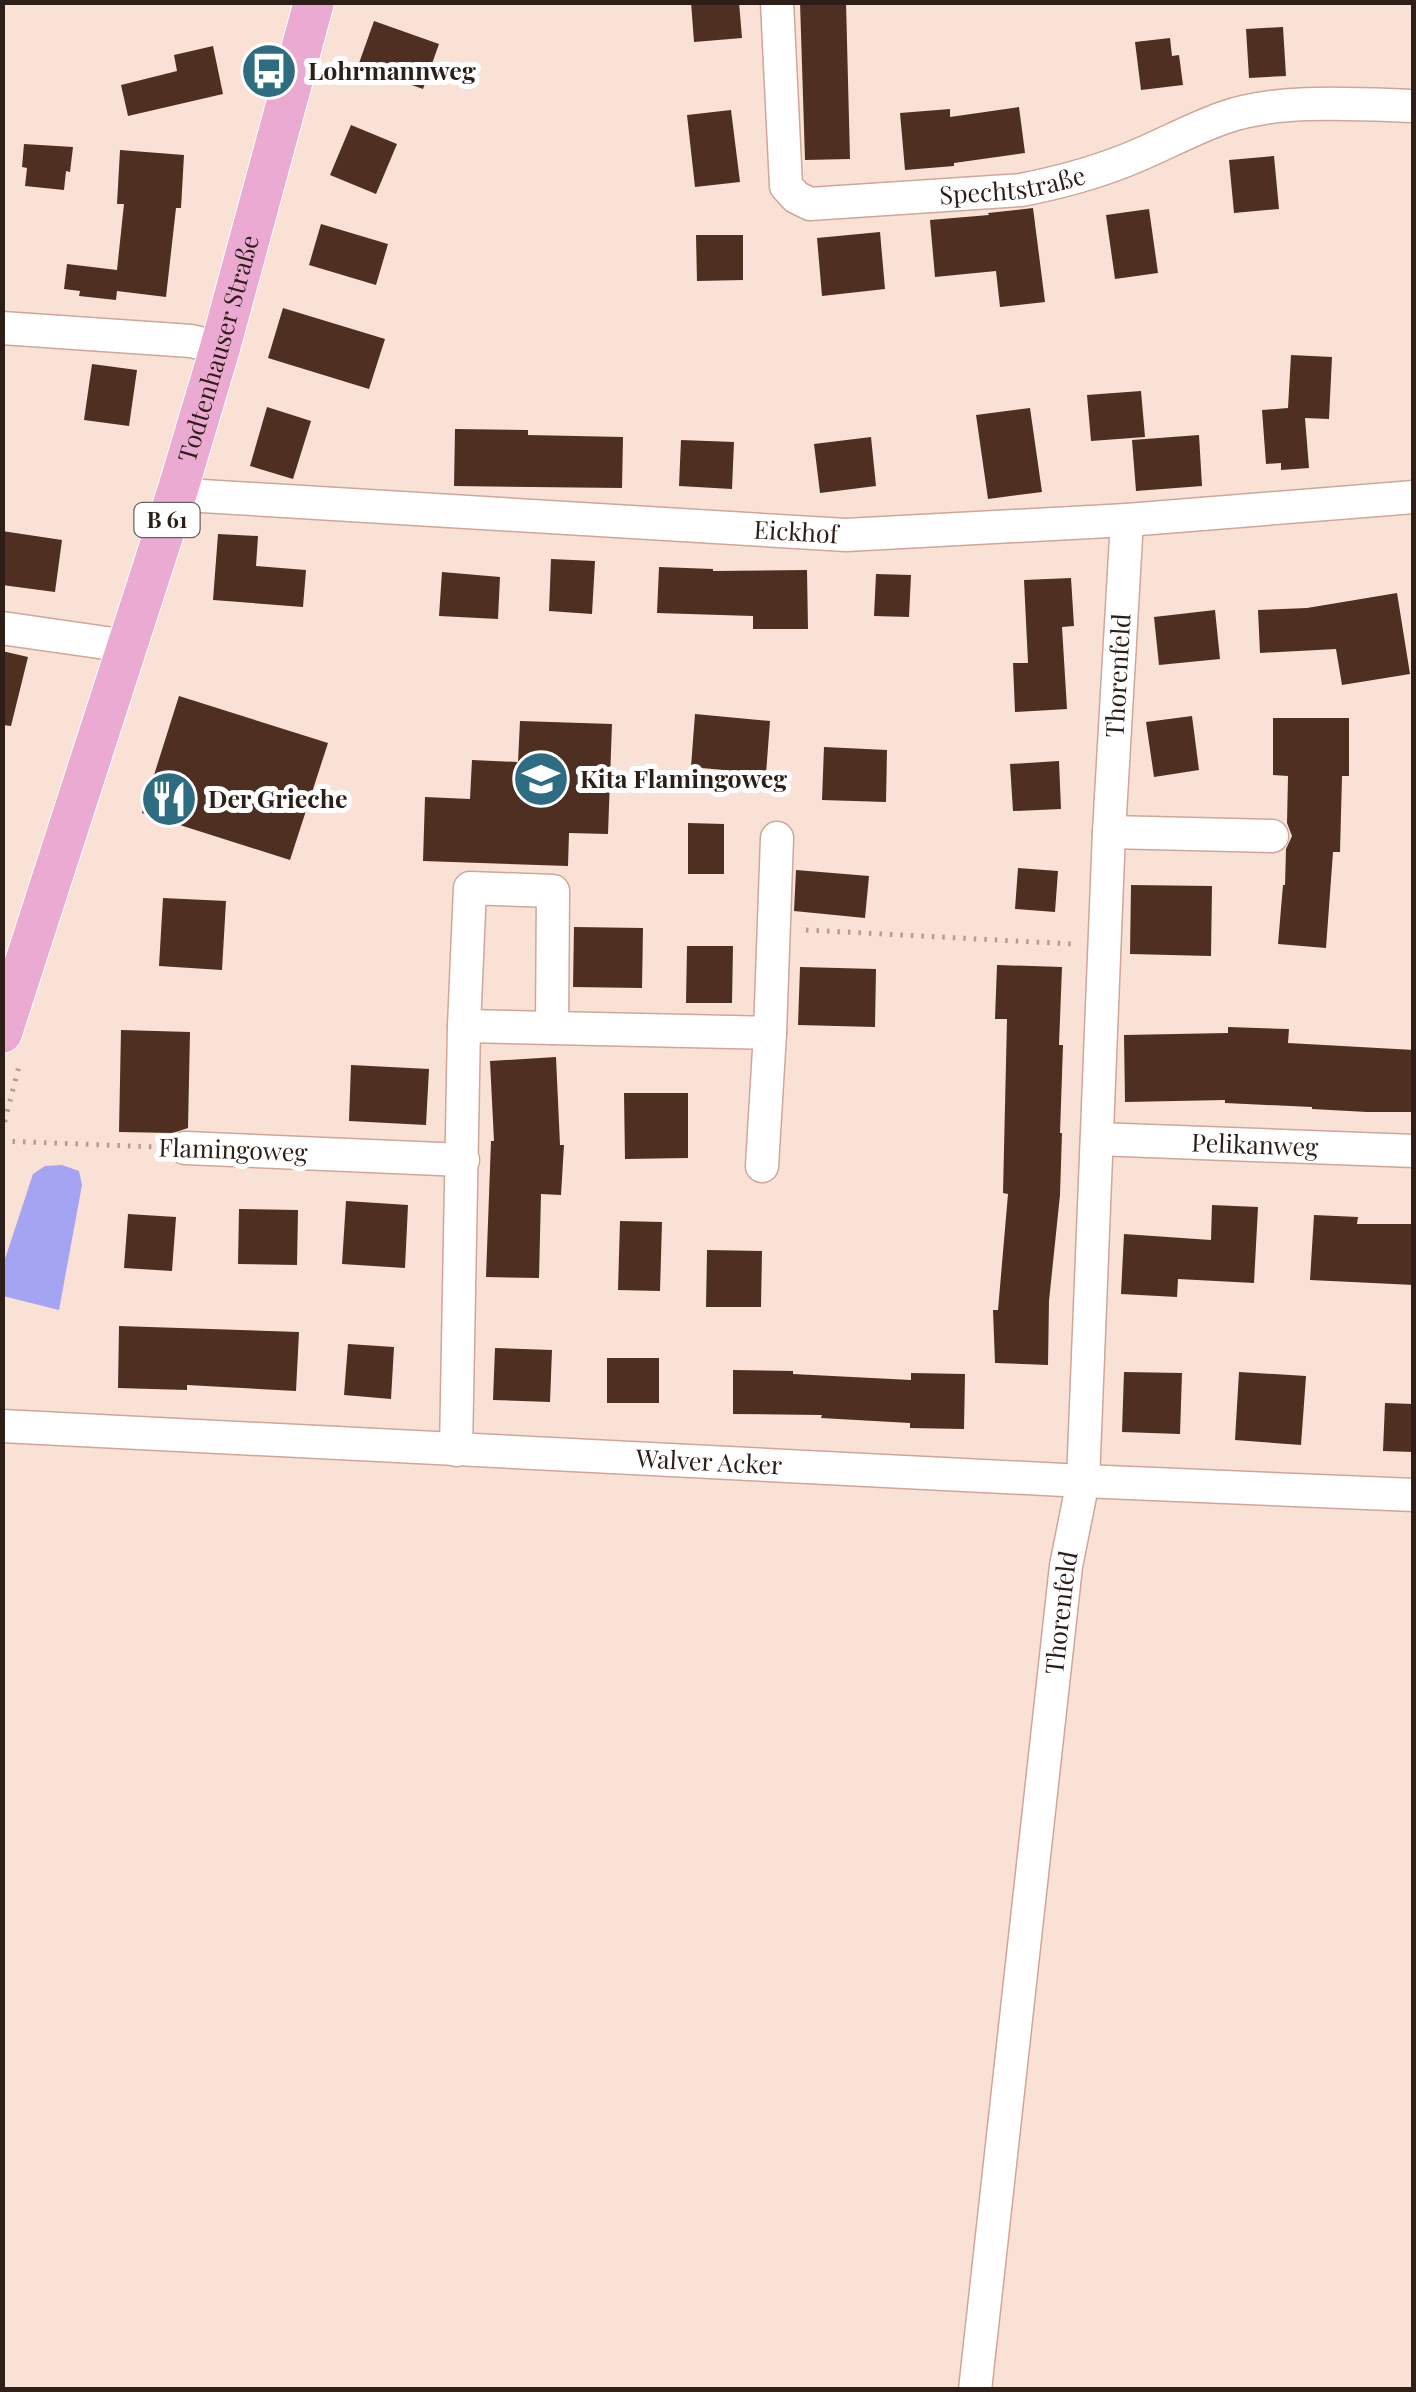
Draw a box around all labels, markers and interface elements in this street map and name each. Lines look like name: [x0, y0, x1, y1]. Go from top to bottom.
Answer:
bus stop icon: Lohrmannweg: [239, 41, 299, 101]
place label: Lohrmannweg: [308, 53, 476, 86]
street label: Spechtstraße: [938, 157, 1089, 210]
street label: Todtenhauser Straße: [169, 231, 265, 466]
road number: B 61: [134, 503, 200, 537]
street label: Eickhof: [753, 511, 841, 550]
street label: Thorenfeld: [1096, 613, 1137, 738]
school or university icon: Kita Flamingoweg: [511, 749, 571, 809]
place label: Kita Flamingoweg: [580, 761, 787, 794]
restaurant icon: Der Grieche: [139, 769, 199, 829]
place label: Der Grieche: [208, 781, 348, 814]
street label: Pelikanweg: [1191, 1125, 1320, 1162]
street label: Flamingoweg: [158, 1129, 309, 1168]
street label: Walver Acker: [634, 1440, 783, 1481]
street label: Thorenfeld: [1036, 1548, 1084, 1676]

